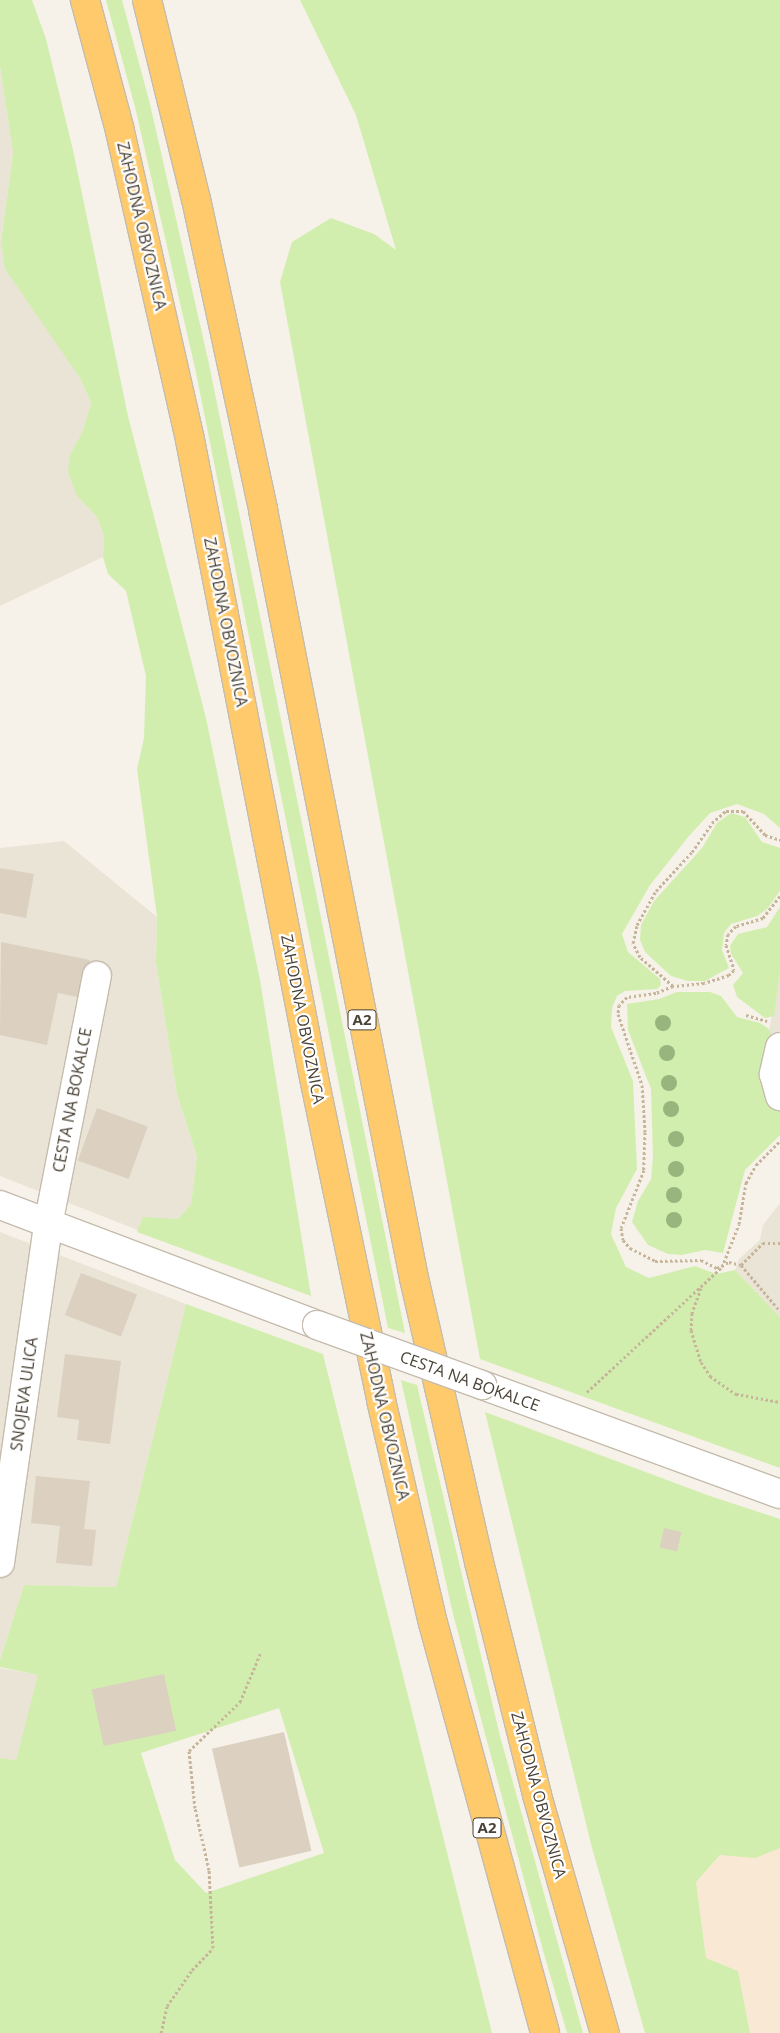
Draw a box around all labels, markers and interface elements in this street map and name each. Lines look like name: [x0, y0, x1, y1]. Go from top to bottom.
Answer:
street label: ZAHODNA OBVOZNICA: [113, 140, 171, 312]
street label: ZAHODNA OBVOZNICA: [200, 536, 252, 708]
street label: ZAHODNA OBVOZNICA: [277, 933, 329, 1105]
road number: A2: [347, 1008, 377, 1032]
street label: CESTA NA BOKALCE: [49, 1026, 95, 1174]
street label: ZAHODNA OBVOZNICA: [356, 1330, 414, 1502]
street label: SNOJEVA ULICA: [6, 1336, 42, 1452]
street label: CESTA NA BOKALCE: [398, 1347, 542, 1415]
street label: ZAHODNA OBVOZNICA: [507, 1709, 571, 1881]
road number: A2: [472, 1816, 502, 1840]

